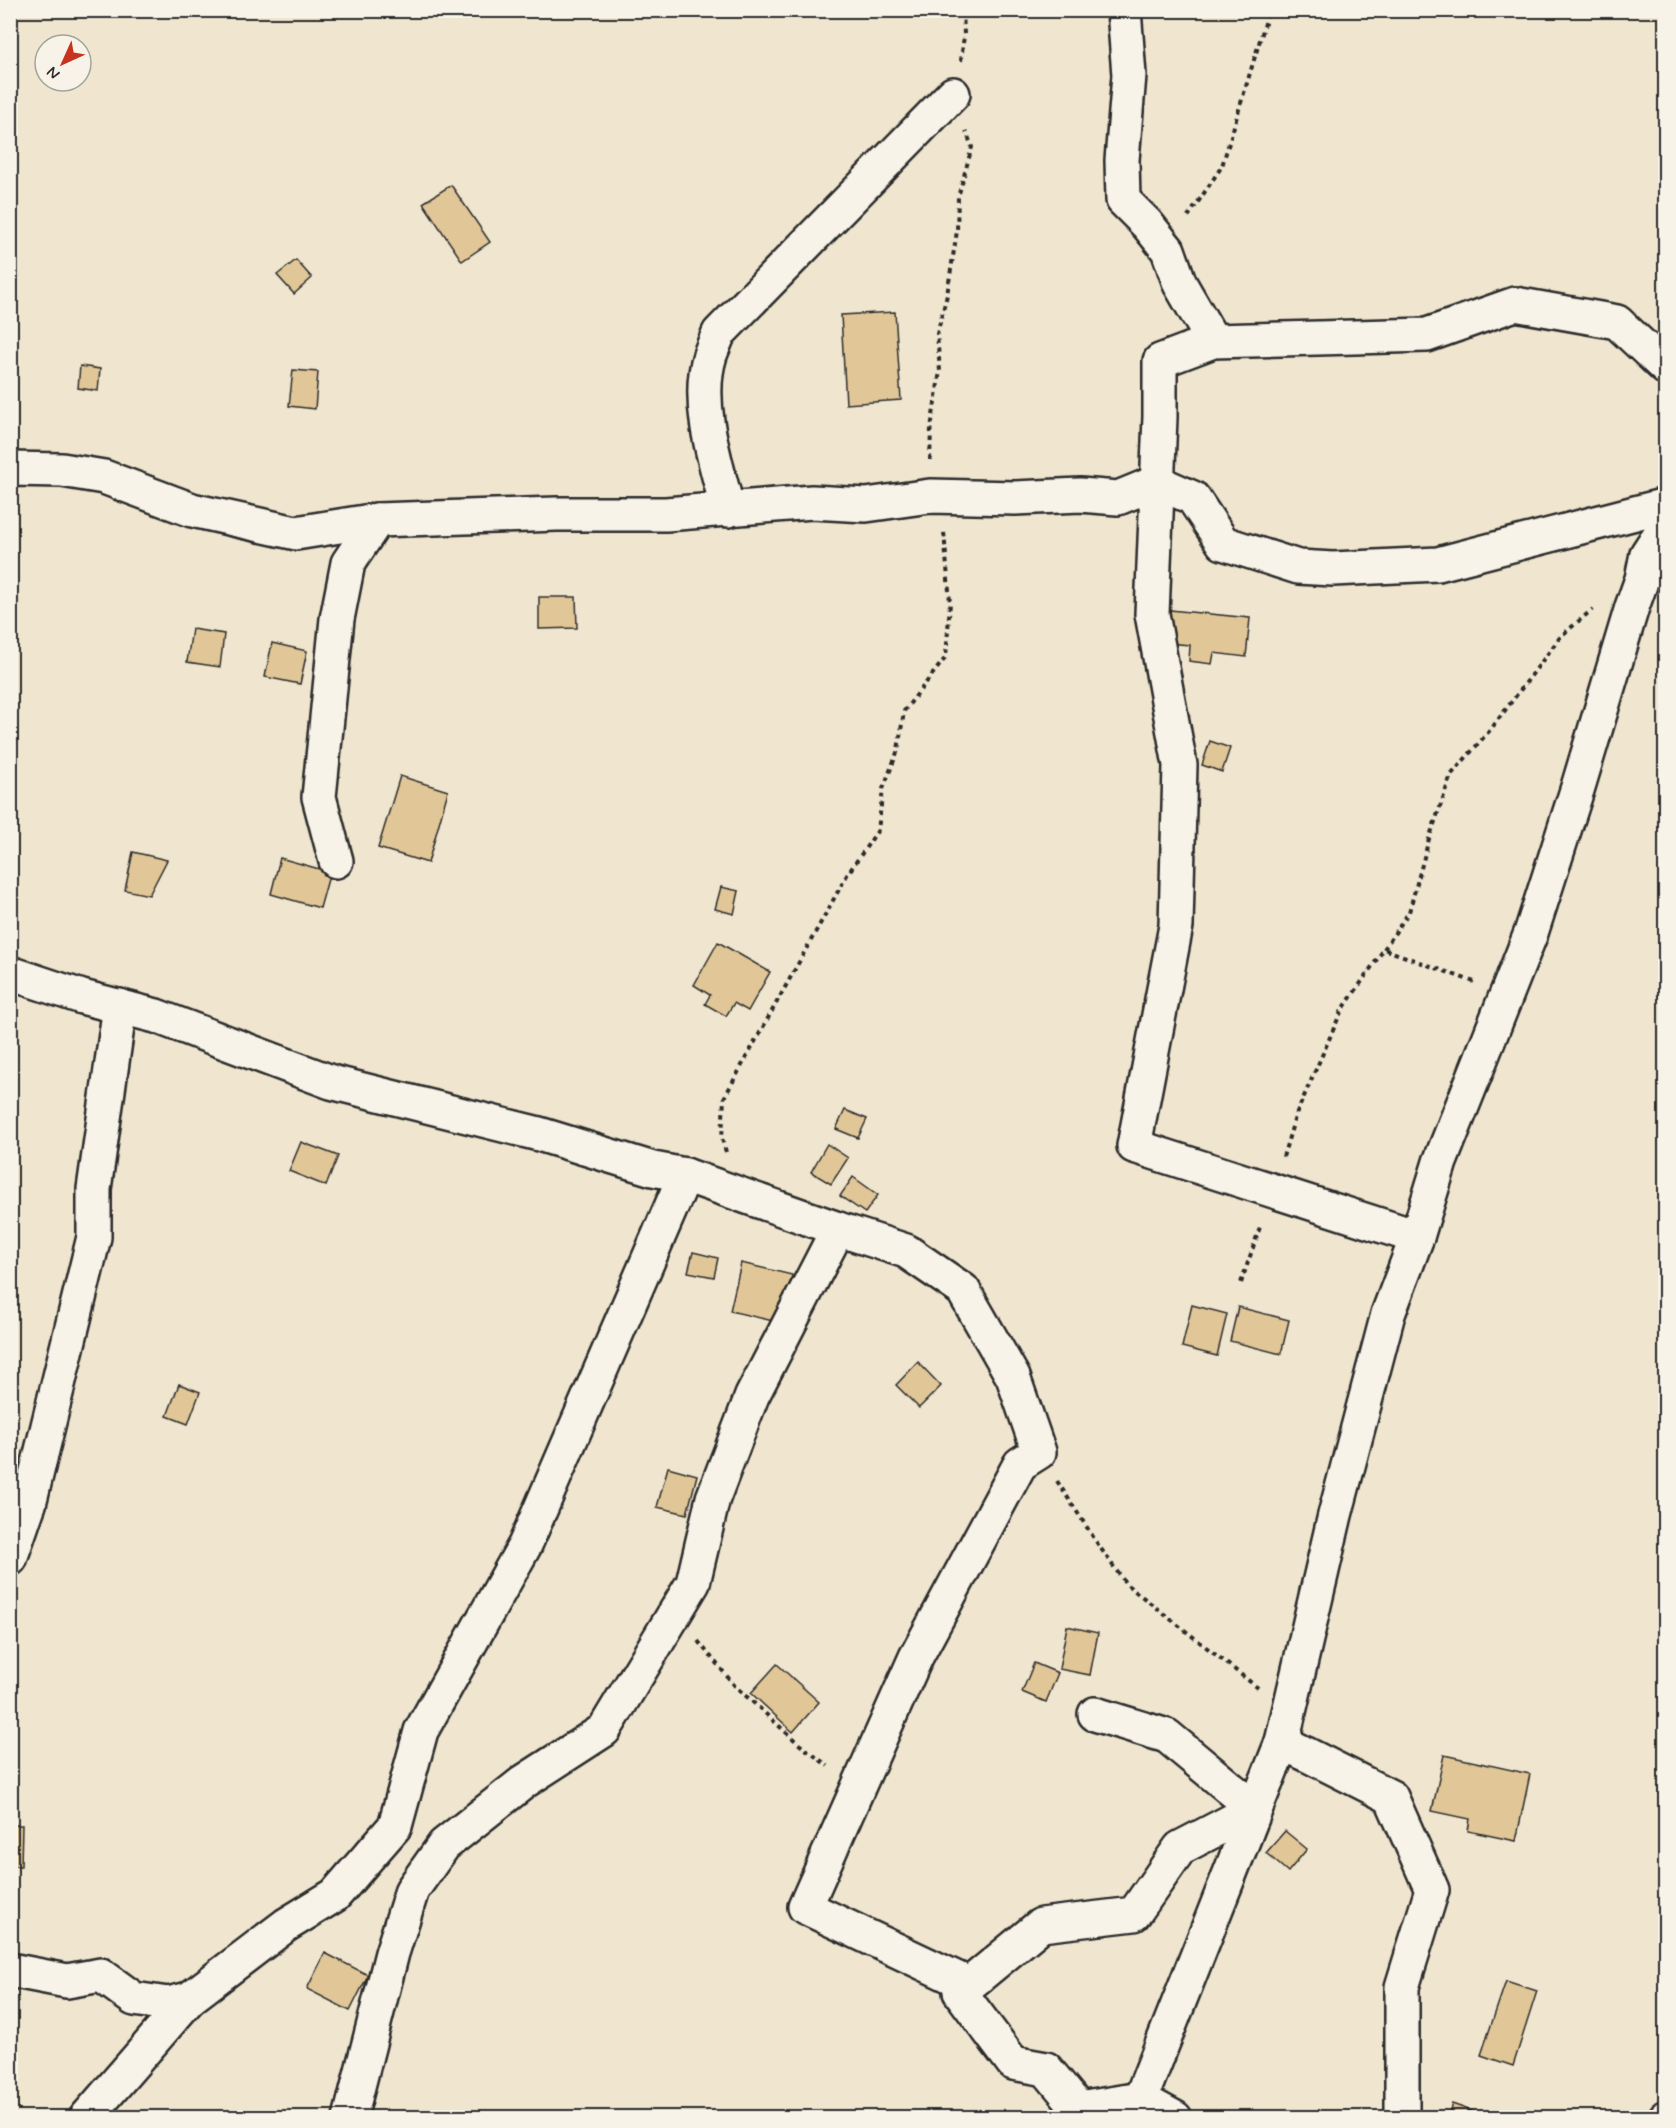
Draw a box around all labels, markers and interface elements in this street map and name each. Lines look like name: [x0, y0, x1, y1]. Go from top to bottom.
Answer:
north arrow: [33, 33, 93, 93]
text: N: [42, 61, 65, 84]

